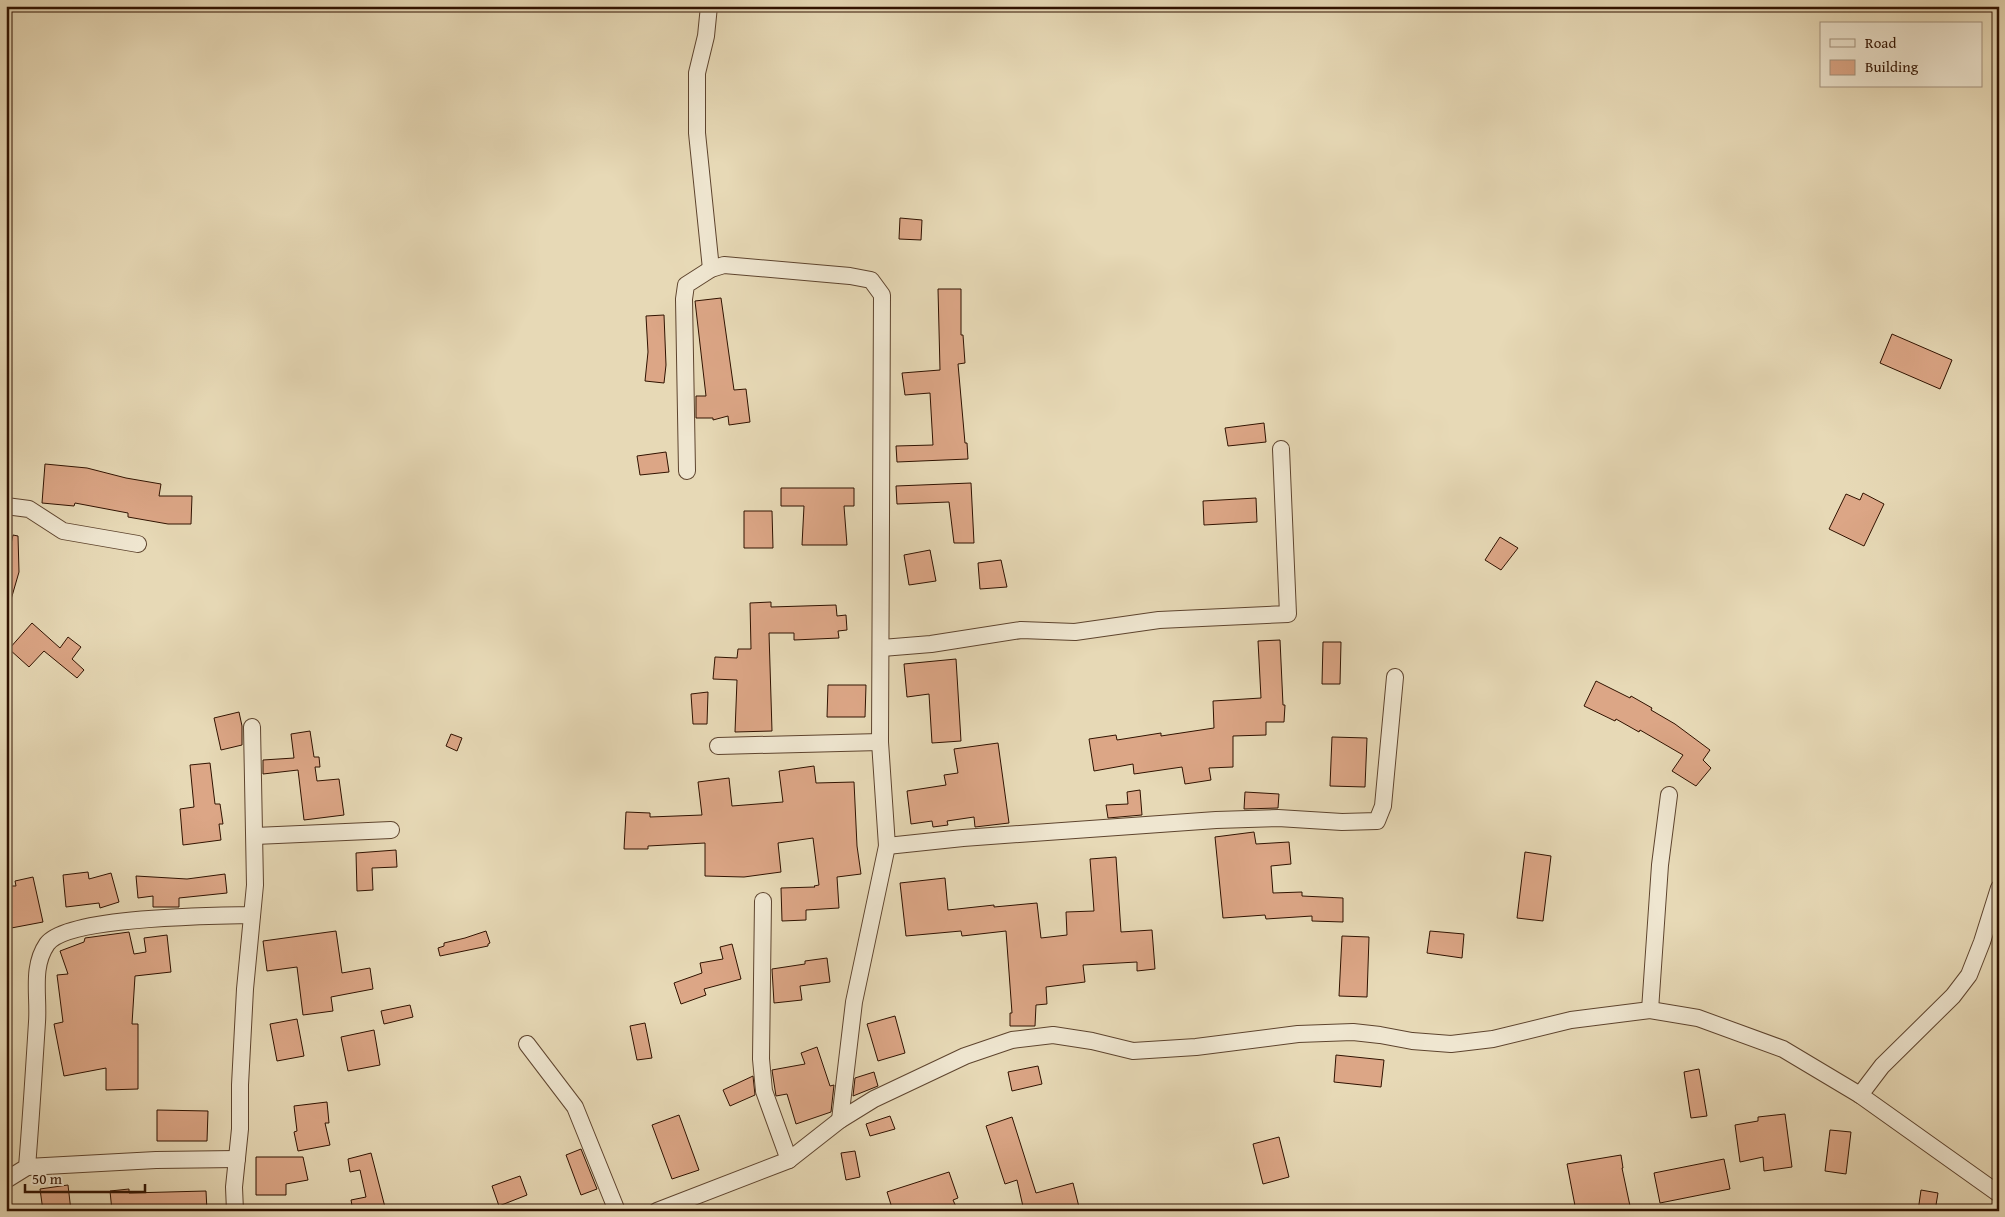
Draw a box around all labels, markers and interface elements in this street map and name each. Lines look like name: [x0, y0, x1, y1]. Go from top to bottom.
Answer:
legend: [1820, 22, 1982, 88]
text: Road: [1865, 32, 1896, 53]
text: Building: [1865, 56, 1919, 77]
scale bar: [25, 1162, 145, 1194]
text: 50 m: [32, 1168, 63, 1189]

